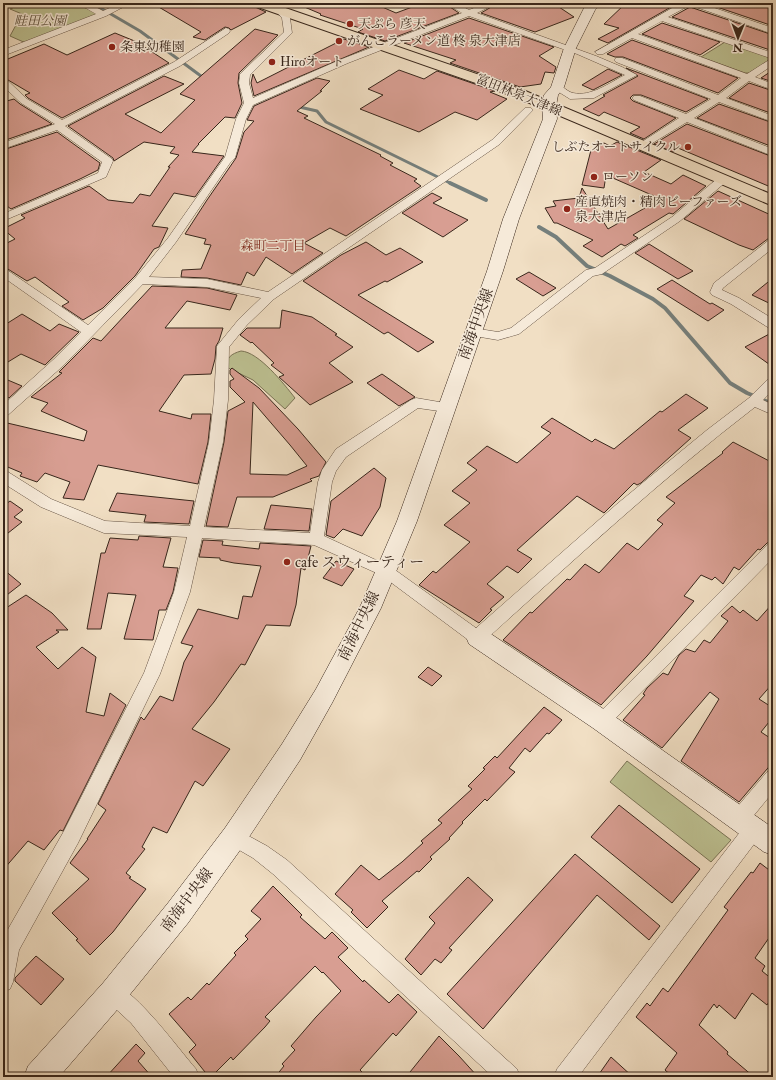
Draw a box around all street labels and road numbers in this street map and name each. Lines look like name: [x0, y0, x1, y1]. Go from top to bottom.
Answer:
street label: 富田林泉大津線: [474, 71, 564, 119]
street label: 南海中央線: [454, 286, 498, 362]
street label: 南海中央線: [334, 588, 384, 664]
street label: 南海中央線: [157, 864, 217, 936]

